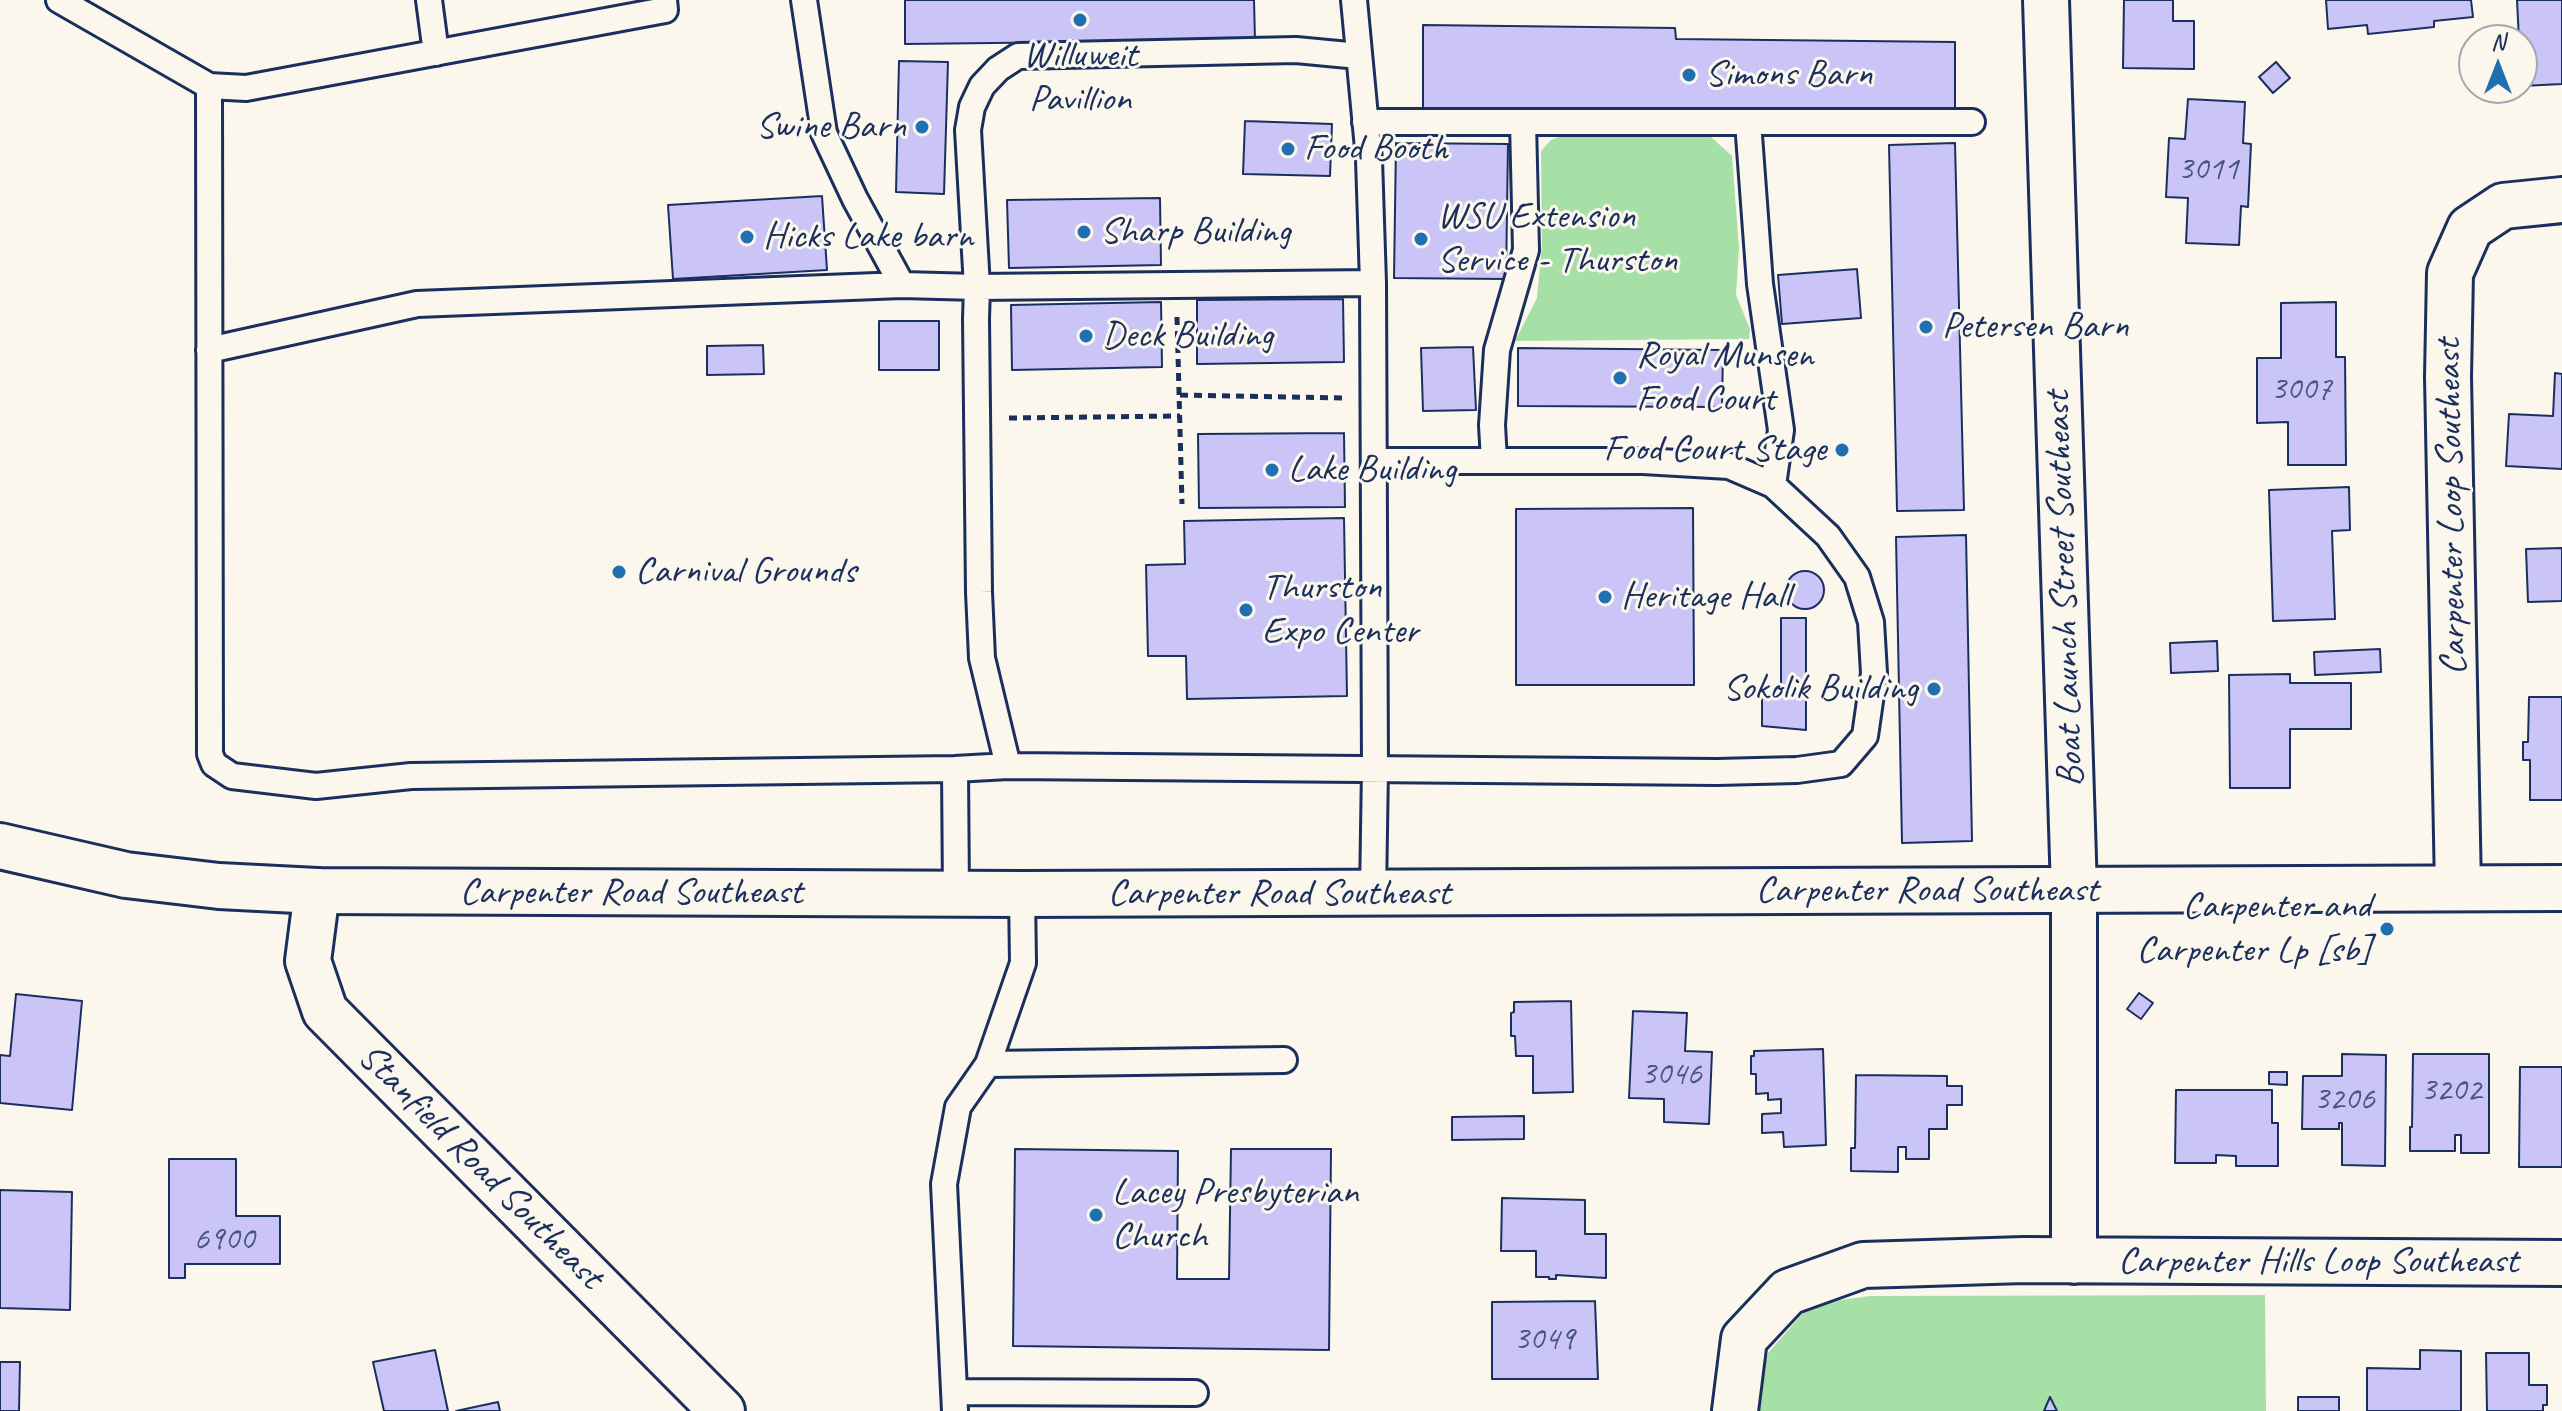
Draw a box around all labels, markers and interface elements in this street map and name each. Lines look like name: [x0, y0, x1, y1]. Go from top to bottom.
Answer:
marker: Willuweit Pavillion: [1071, 11, 1089, 29]
north arrow: [2458, 24, 2538, 104]
text: N: [2491, 28, 2505, 56]
place label: Willuweit Pavillion: [1023, 33, 1137, 122]
place label: Simons Barn: [1705, 52, 1872, 98]
marker: Simons Barn: [1680, 66, 1698, 84]
place label: Swine Barn: [756, 104, 906, 150]
marker: Swine Barn: [913, 118, 931, 136]
place label: Food Booth: [1304, 126, 1448, 172]
marker: Food Booth: [1279, 140, 1297, 158]
house number: 3011: [2177, 150, 2239, 190]
place label: WSU Extension Service - Thurston: [1437, 194, 1677, 284]
place label: Sharp Building: [1100, 209, 1291, 255]
place label: Hicks Lake barn: [763, 214, 973, 260]
marker: Sharp Building: [1075, 223, 1093, 241]
marker: Hicks Lake barn: [738, 228, 756, 246]
marker: WSU Extension Service - Thurston: [1412, 230, 1430, 248]
place label: Petersen Barn: [1942, 304, 2129, 350]
place label: Deck Building: [1102, 313, 1273, 359]
marker: Petersen Barn: [1917, 318, 1935, 336]
marker: Deck Building: [1077, 327, 1095, 345]
place label: Royal Munsen Food Court: [1636, 333, 1813, 422]
street label: Carpenter Loop Southeast: [2426, 338, 2478, 676]
marker: Royal Munsen Food Court: [1611, 369, 1629, 387]
house number: 3007: [2270, 370, 2332, 410]
street label: Boat Launch Street Southeast: [2035, 390, 2095, 788]
place label: Food Court Stage: [1603, 427, 1826, 473]
marker: Food Court Stage: [1833, 441, 1851, 459]
place label: Lake Building: [1288, 447, 1456, 493]
marker: Lake Building: [1263, 461, 1281, 479]
place label: Carnival Grounds: [635, 549, 856, 595]
marker: Carnival Grounds: [610, 563, 628, 581]
place label: Thurston Expo Center: [1262, 565, 1418, 654]
place label: Heritage Hall: [1621, 574, 1790, 620]
marker: Heritage Hall: [1596, 588, 1614, 606]
marker: Thurston Expo Center: [1237, 601, 1255, 619]
place label: Sokolik Building: [1723, 666, 1918, 712]
marker: Sokolik Building: [1925, 680, 1943, 698]
street label: Carpenter Road Southeast: [1756, 868, 2098, 914]
street label: Carpenter Road Southeast: [460, 870, 802, 916]
street label: Carpenter Road Southeast: [1108, 871, 1450, 917]
place label: Carpenter and Carpenter Lp [sb]: [2136, 884, 2371, 974]
marker: Carpenter and Carpenter Lp [sb]: [2378, 920, 2396, 938]
street label: Stanfield Road Southeast: [348, 1035, 612, 1299]
house number: 3046: [1640, 1055, 1702, 1095]
house number: 3202: [2420, 1071, 2482, 1111]
house number: 3206: [2313, 1080, 2375, 1120]
place label: Lacey Presbyterian Church: [1112, 1170, 1358, 1260]
marker: Lacey Presbyterian Church: [1087, 1206, 1105, 1224]
house number: 6900: [193, 1220, 255, 1260]
street label: Carpenter Hills Loop Southeast: [2118, 1239, 2518, 1285]
house number: 3049: [1513, 1320, 1575, 1360]

